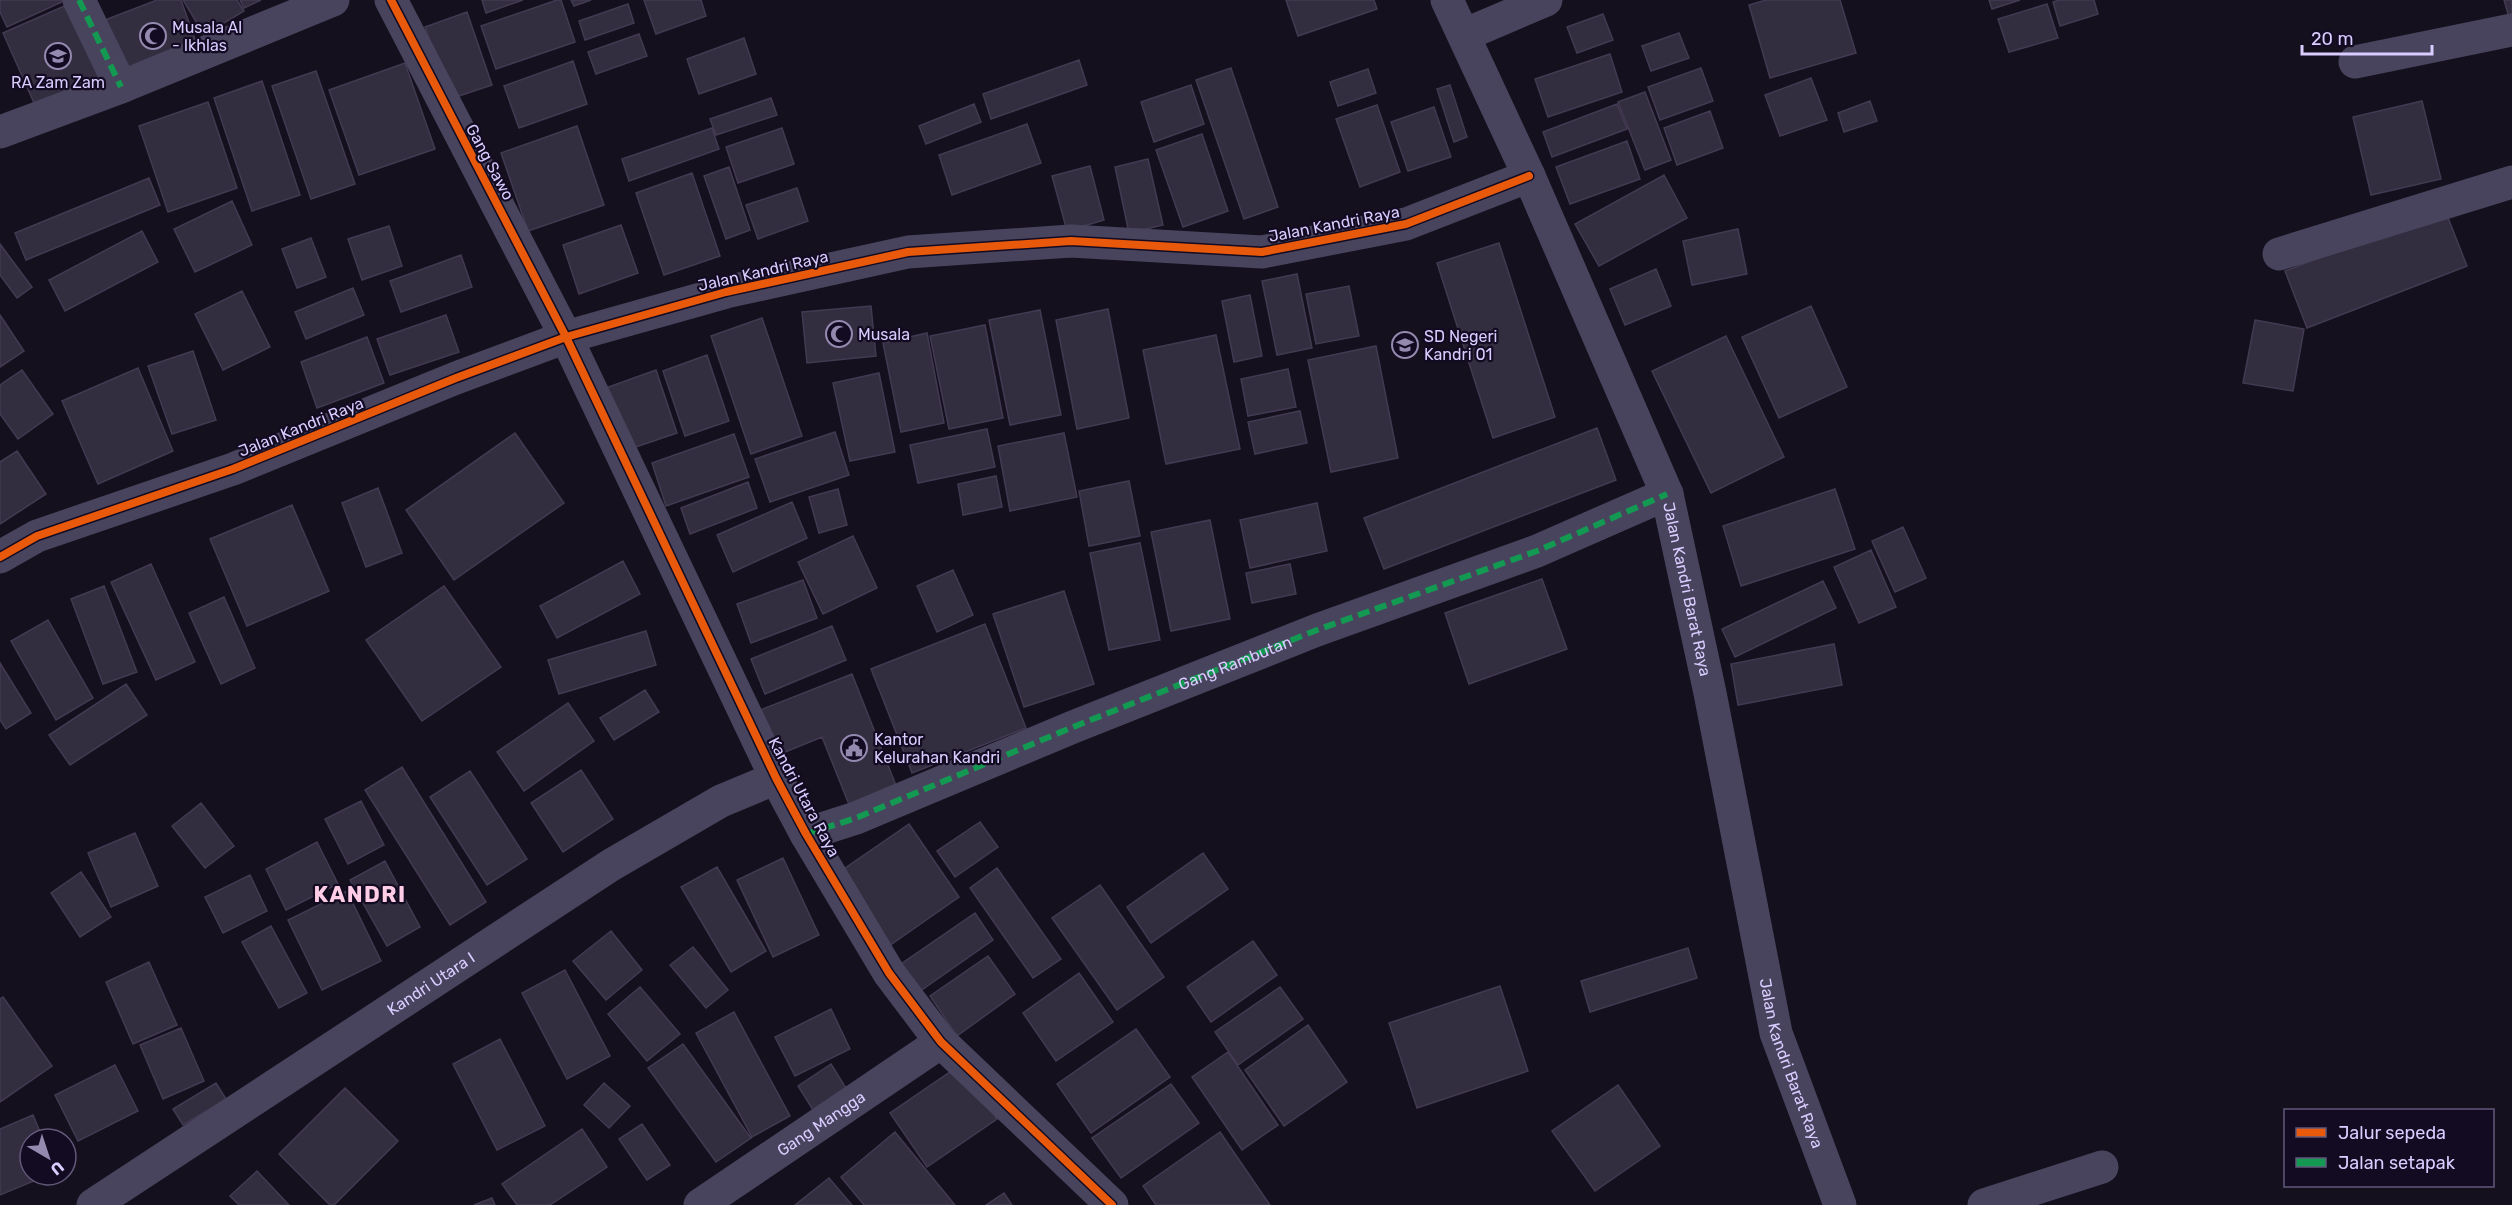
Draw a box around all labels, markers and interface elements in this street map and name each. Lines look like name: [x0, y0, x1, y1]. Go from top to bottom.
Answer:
place label: Musala Al - Ikhlas: [172, 18, 242, 55]
scale bar: [2302, 18, 2432, 56]
mosque icon: Musala Al - Ikhlas: [138, 21, 168, 51]
text: 20 m: [2311, 28, 2353, 50]
school or university icon: RA Zam Zam: [43, 41, 73, 71]
place label: RA Zam Zam: [11, 73, 105, 92]
street label: Gang Sawo: [462, 121, 518, 203]
street label: Jalan Kandri Raya: [1267, 202, 1401, 246]
street label: Jalan Kandri Raya: [696, 247, 830, 295]
mosque icon: Musala: [824, 319, 854, 349]
place label: Musala: [858, 325, 910, 344]
place label: SD Negeri Kandri 01: [1424, 327, 1497, 364]
school or university icon: SD Negeri Kandri 01: [1390, 330, 1420, 360]
street label: Jalan Kandri Raya: [236, 393, 366, 461]
street label: Jalan Kandri Barat Raya: [1659, 500, 1716, 678]
street label: Gang Rambutan: [1175, 632, 1294, 694]
place label: Kantor Kelurahan Kandri: [874, 730, 1000, 767]
public building icon: Kantor Kelurahan Kandri: [839, 733, 869, 763]
street label: Kandri Utara Raya: [764, 734, 844, 860]
district label: KANDRI: [313, 881, 407, 908]
street label: Kandri Utara I: [383, 948, 478, 1019]
street label: Jalan Kandri Barat Raya: [1756, 977, 1827, 1151]
street label: Gang Mangga: [773, 1087, 869, 1160]
legend: [2284, 1109, 2494, 1187]
text: Jalur sepeda: [2338, 1122, 2446, 1144]
north arrow: [18, 1127, 78, 1187]
text: Jalan setapak: [2338, 1152, 2456, 1174]
text: U: [47, 1157, 68, 1179]

